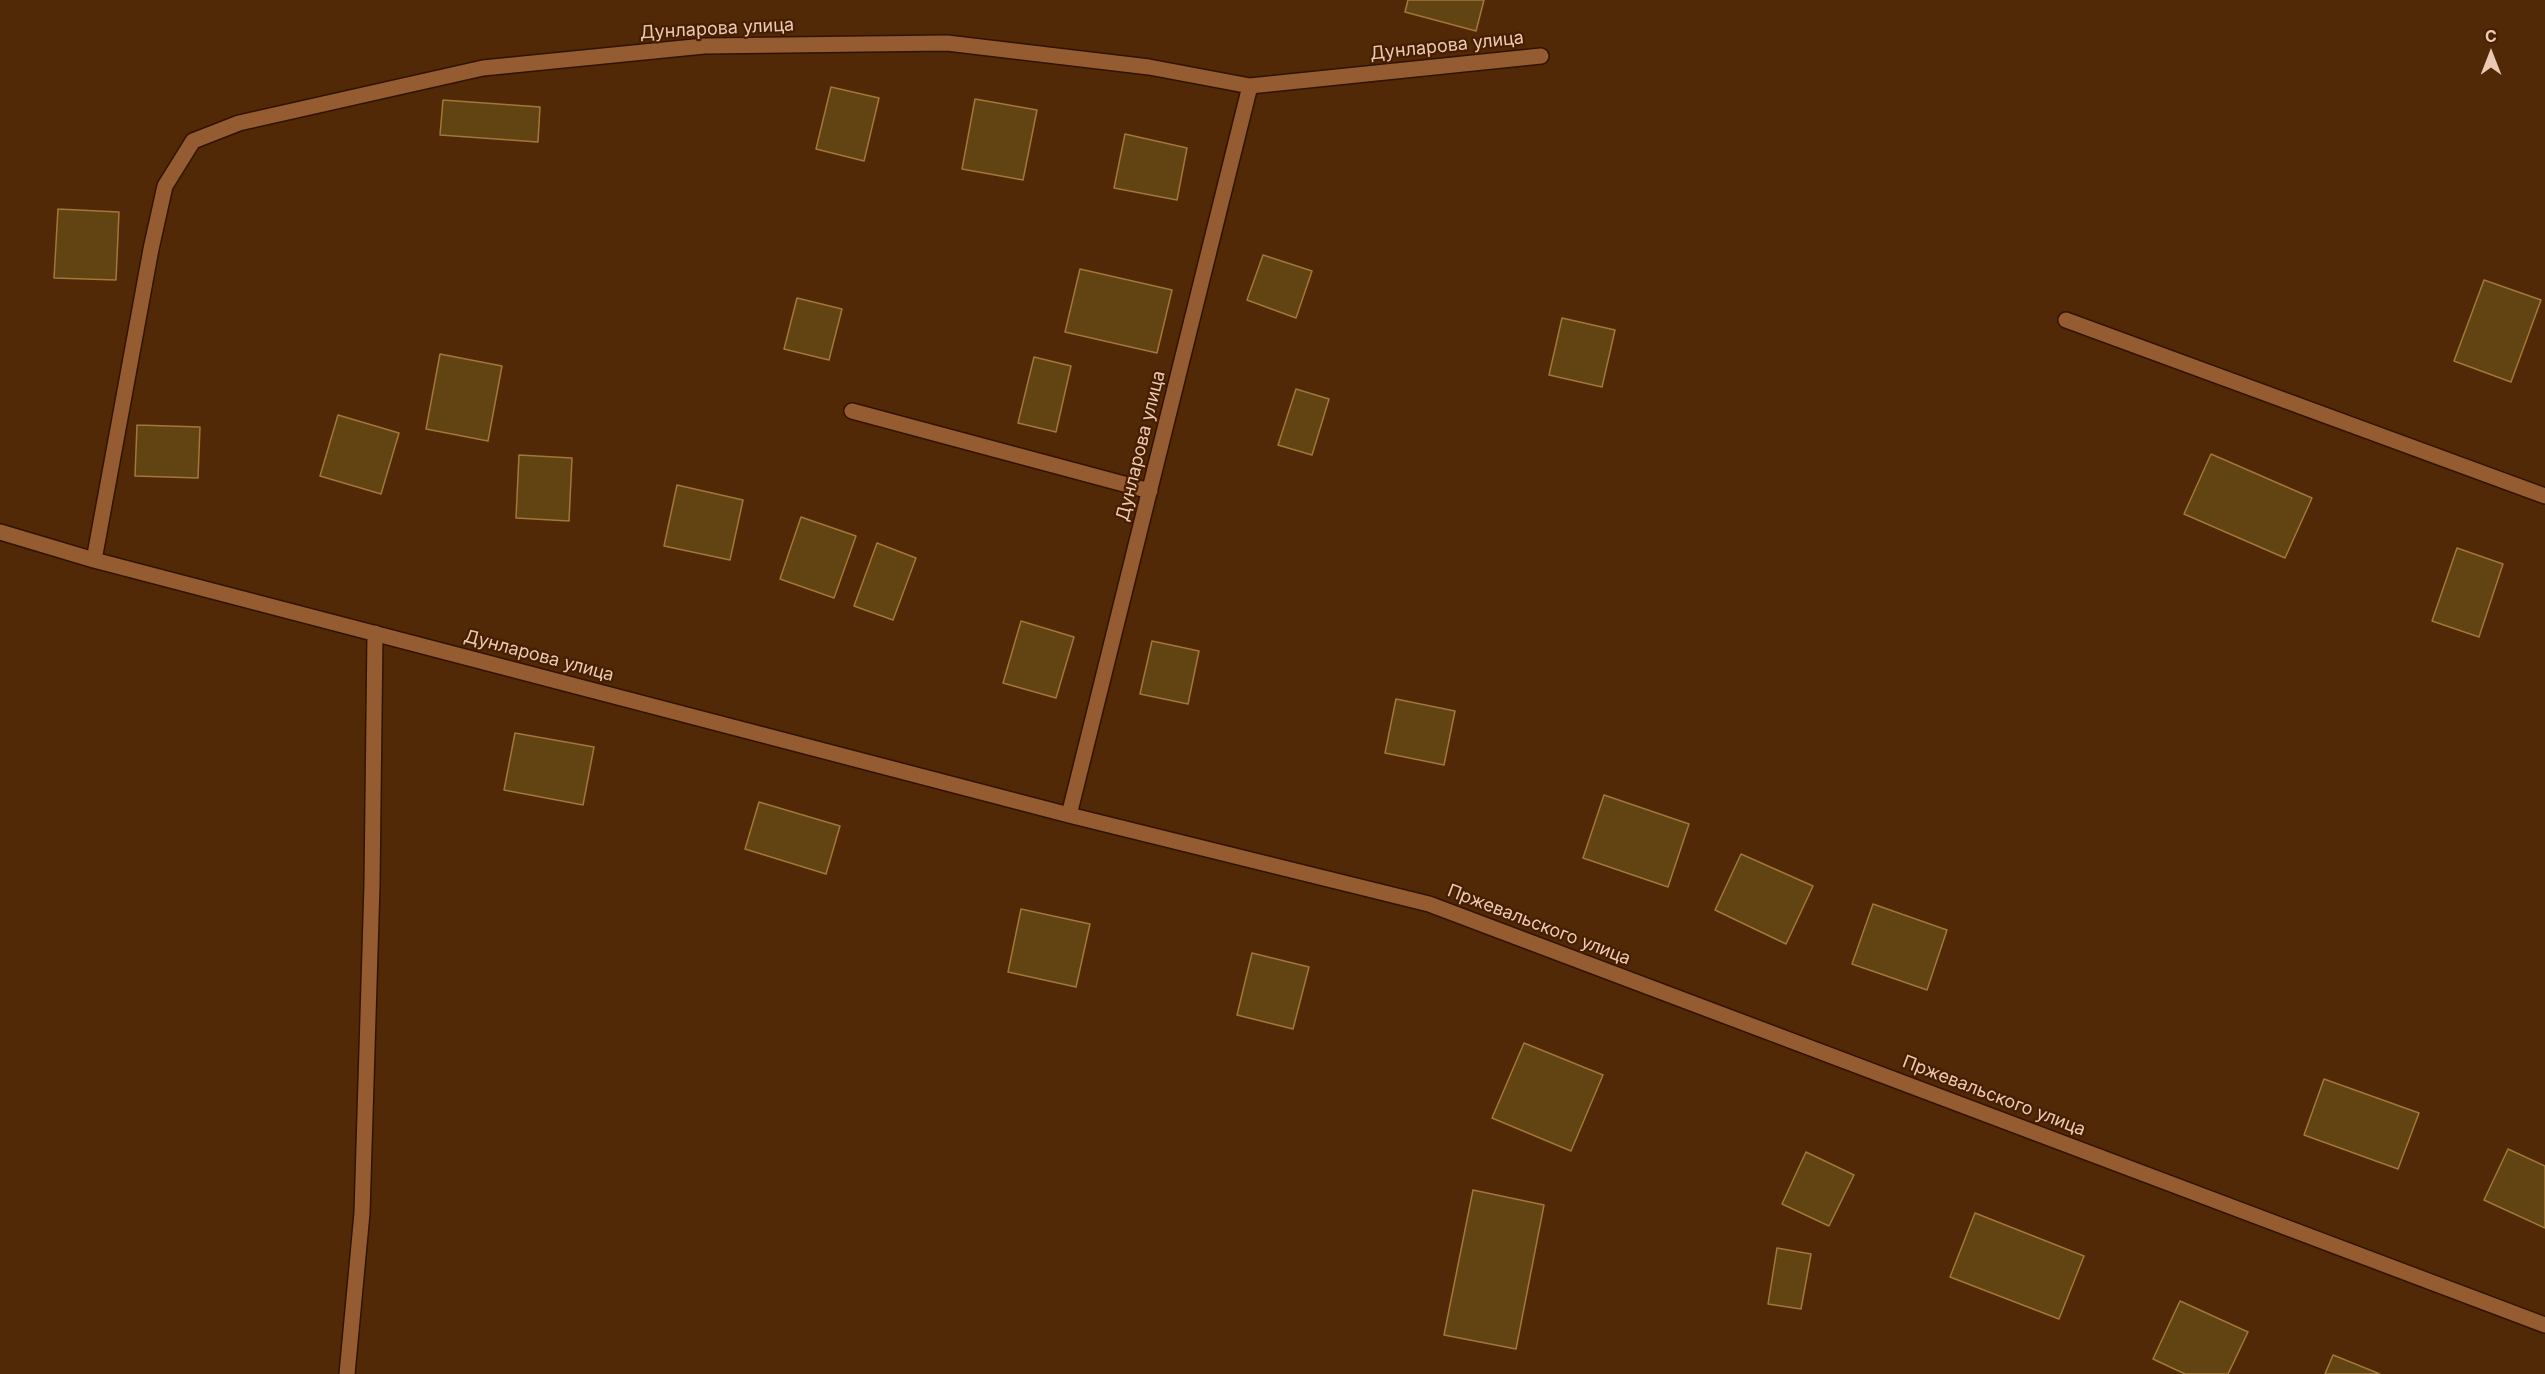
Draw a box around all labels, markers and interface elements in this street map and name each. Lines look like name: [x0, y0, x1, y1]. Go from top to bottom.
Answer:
street label: Дунларова улица: [639, 14, 795, 44]
north arrow: [2461, 24, 2521, 84]
text: С: [2485, 26, 2497, 46]
street label: Дунларова улица: [1369, 27, 1525, 65]
street label: Дунларова улица: [1112, 369, 1170, 523]
street label: Дунларова улица: [462, 626, 616, 686]
street label: Пржевальского улица: [1444, 880, 1634, 970]
street label: Пржевальского улица: [1899, 1051, 2089, 1141]

